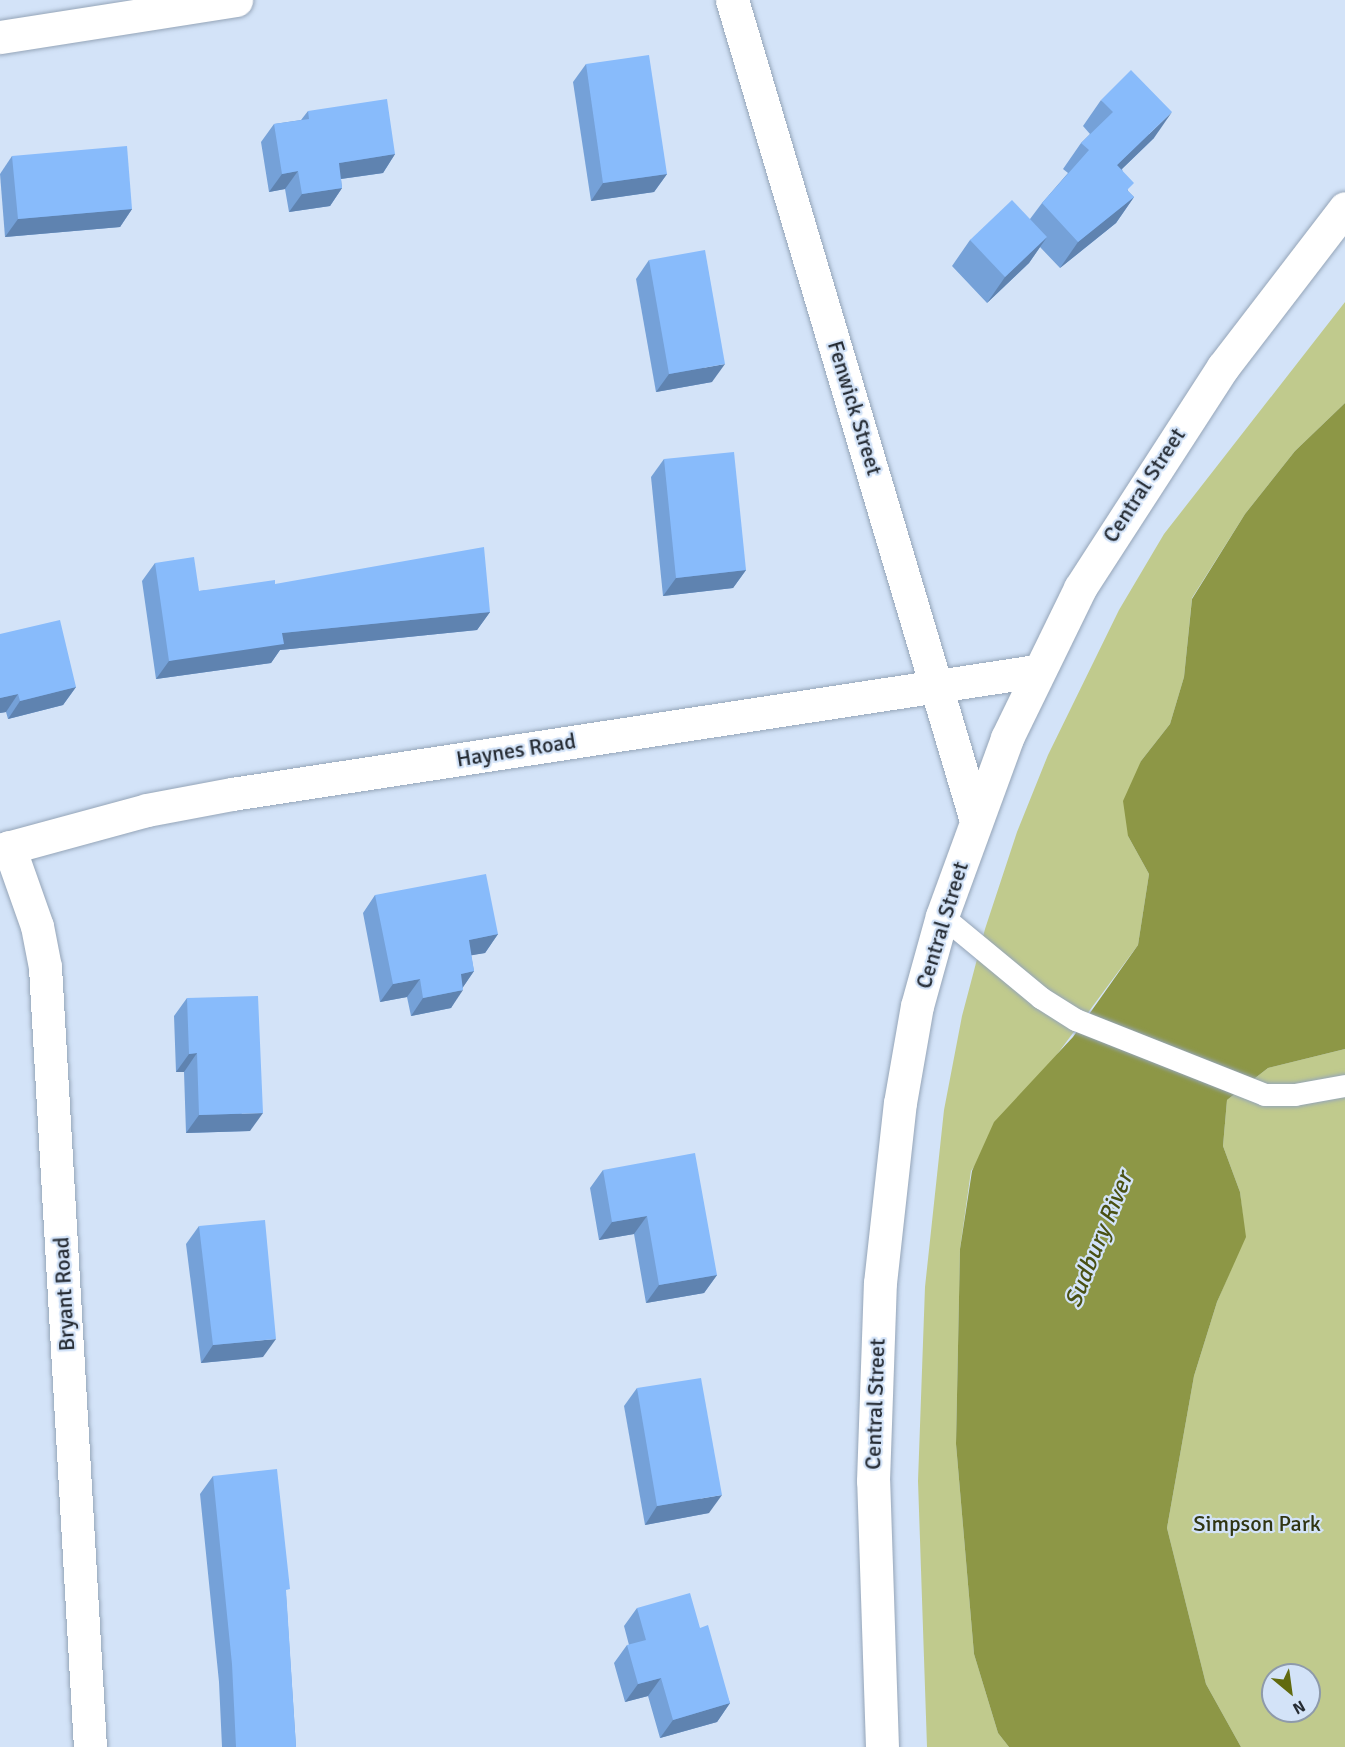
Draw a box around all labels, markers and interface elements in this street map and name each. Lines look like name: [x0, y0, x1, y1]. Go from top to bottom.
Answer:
street label: Fenwick Street: [822, 338, 888, 478]
street label: Central Street: [1097, 423, 1191, 547]
street label: Haynes Road: [454, 728, 578, 772]
street label: Central Street: [910, 858, 974, 992]
water label: Sudbury River: [1059, 1168, 1139, 1312]
street label: Bryant Road: [48, 1236, 80, 1352]
street label: Central Street: [860, 1338, 890, 1470]
park label: Simpson Park: [1193, 1511, 1321, 1537]
north arrow: [1261, 1663, 1321, 1723]
text: N: [1289, 1696, 1308, 1718]

